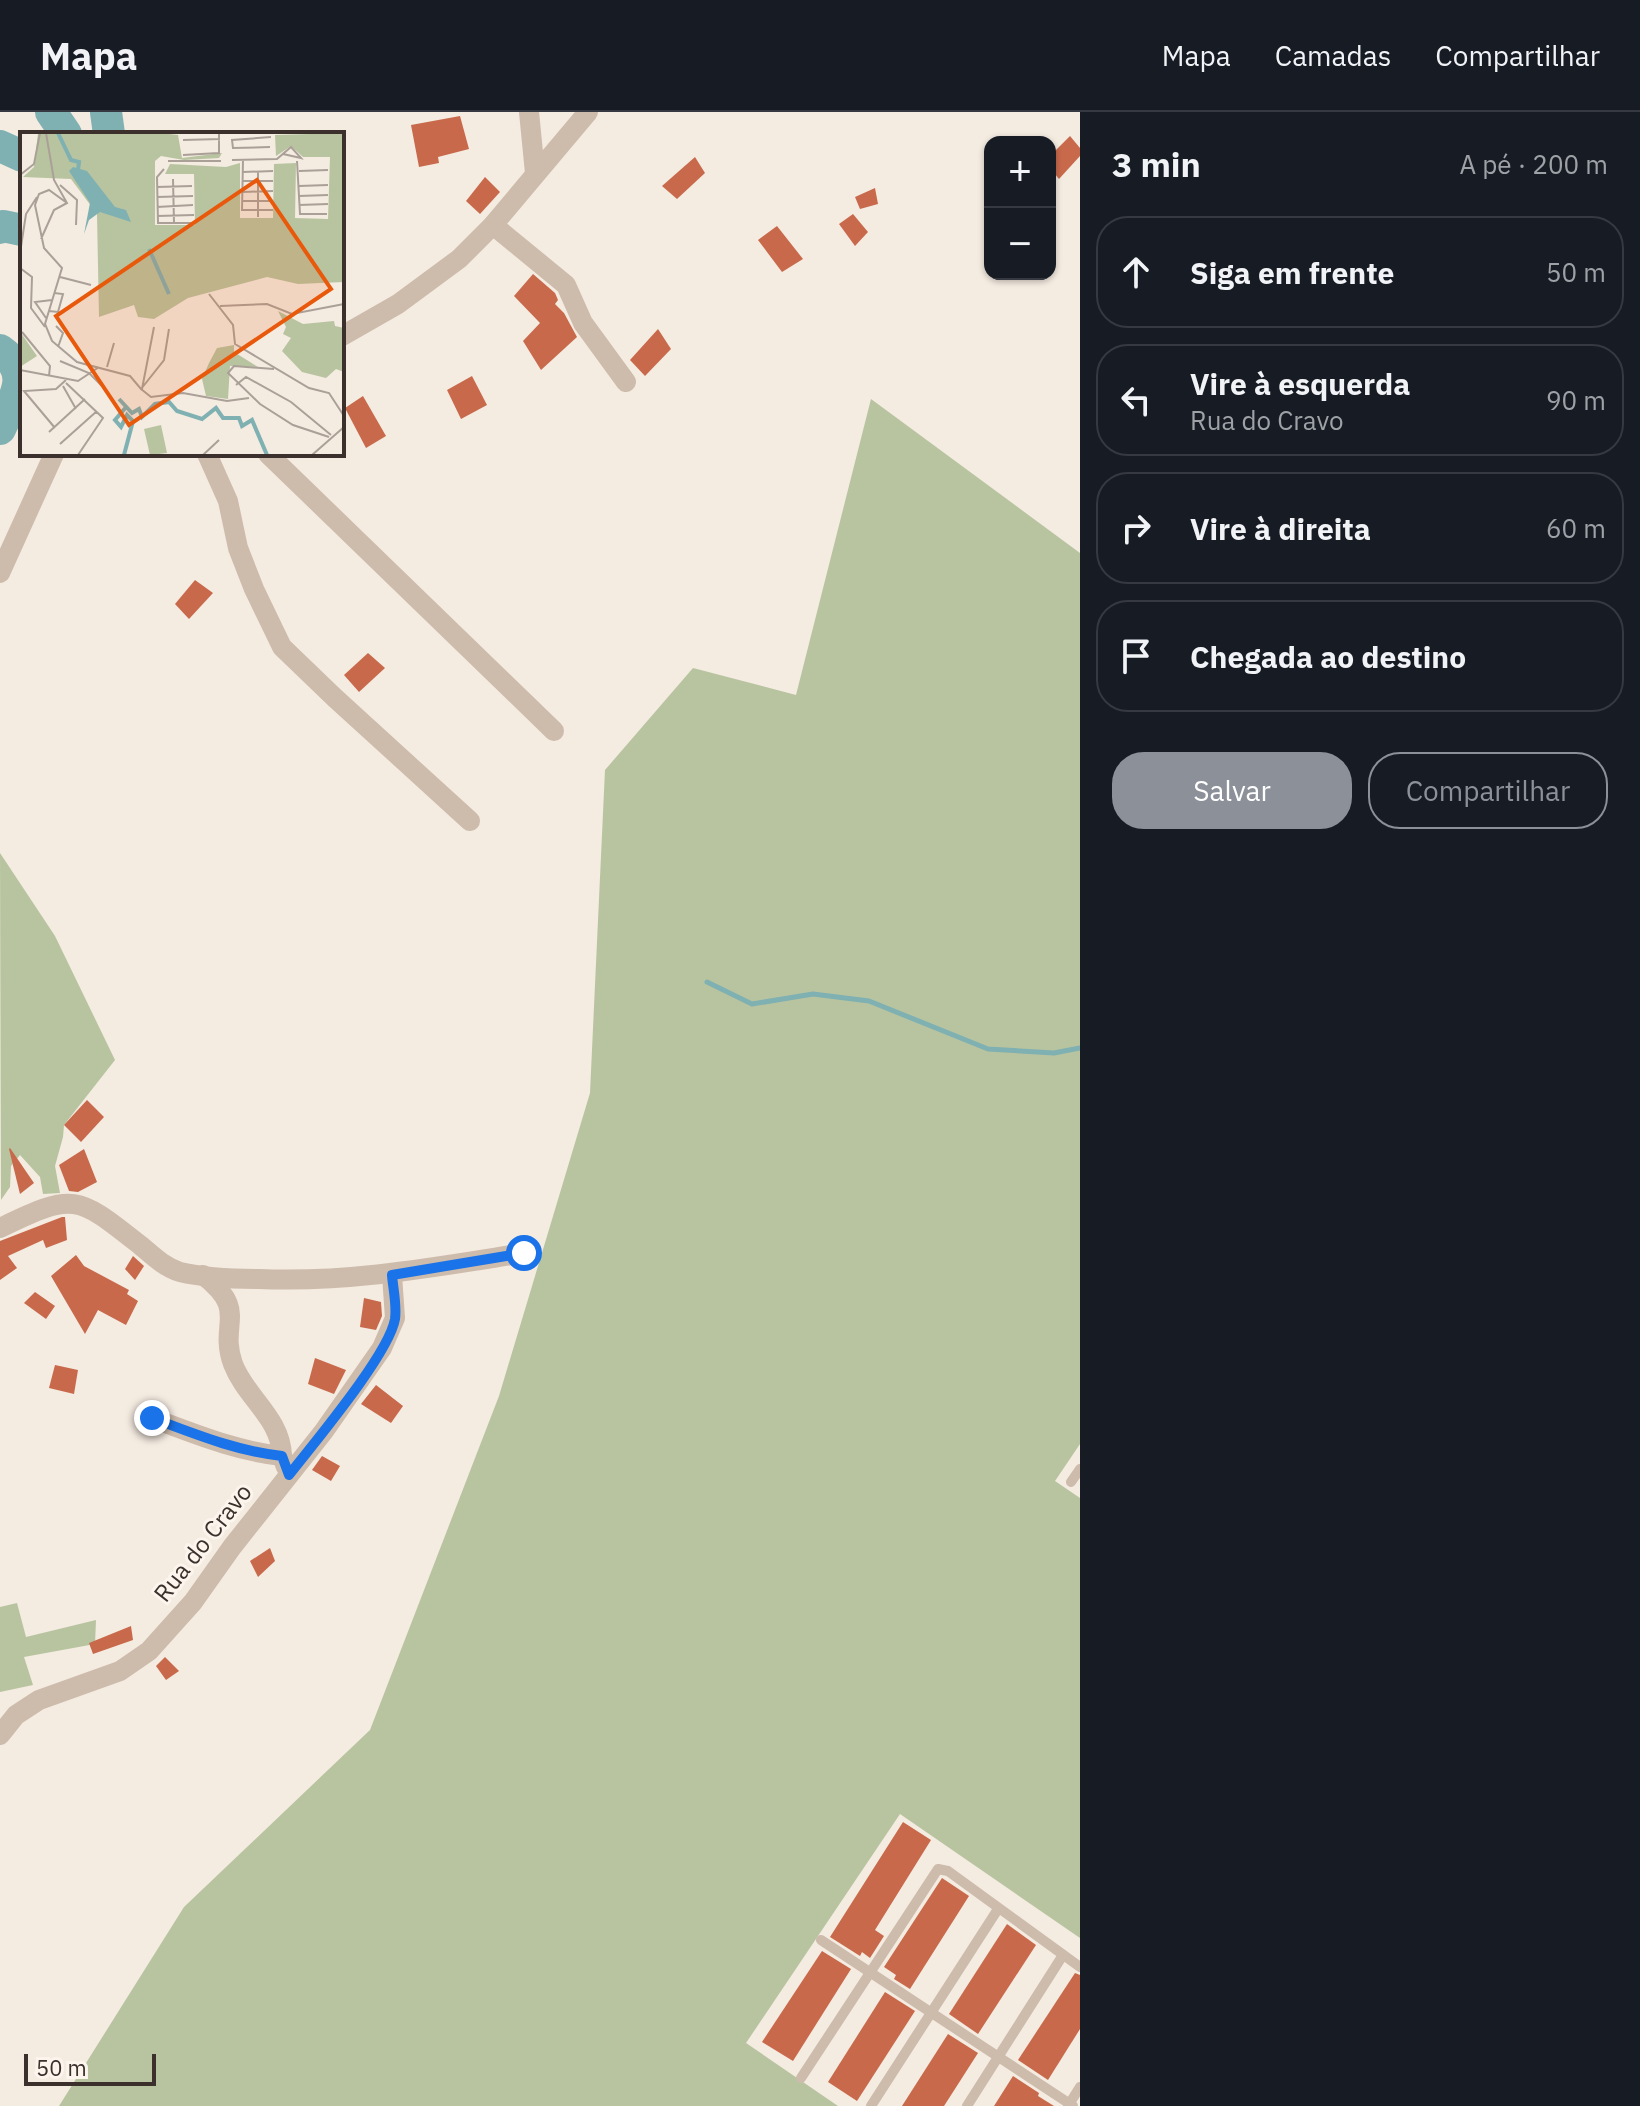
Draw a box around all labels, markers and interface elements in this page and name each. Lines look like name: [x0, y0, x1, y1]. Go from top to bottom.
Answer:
text: Mapa: [40, 31, 137, 80]
text: Mapa: [1162, 37, 1231, 74]
text: Camadas: [1275, 37, 1391, 74]
text: Compartilhar: [1435, 37, 1600, 74]
inset map: [20, 132, 344, 456]
map controls: [984, 136, 1056, 280]
button: +: [984, 136, 1056, 208]
text: 3 min: [1112, 142, 1201, 186]
text: A pé · 200 m: [1459, 147, 1608, 181]
button: −: [984, 208, 1056, 280]
icon: ahead: [1114, 250, 1158, 294]
text: Siga em frente: [1190, 253, 1394, 292]
text: 50 m: [1546, 255, 1606, 289]
text: Vire à esquerda: [1190, 364, 1410, 403]
icon: left: [1114, 378, 1158, 422]
text: 90 m: [1546, 383, 1606, 417]
text: Rua do Cravo: [1190, 403, 1344, 437]
icon: right: [1114, 506, 1158, 550]
text: Vire à direita: [1190, 509, 1371, 548]
text: 60 m: [1546, 511, 1606, 545]
icon: arrive: [1114, 634, 1158, 678]
text: Chegada ao destino: [1190, 637, 1466, 676]
button: Salvar: [1112, 752, 1352, 829]
button: Compartilhar: [1368, 752, 1608, 829]
route start: [506, 1235, 542, 1271]
route end: [134, 1400, 170, 1436]
street label: Rua do Cravo: [146, 1477, 258, 1608]
scale bar: [24, 2050, 156, 2086]
text: 50 m: [36, 2053, 87, 2082]

